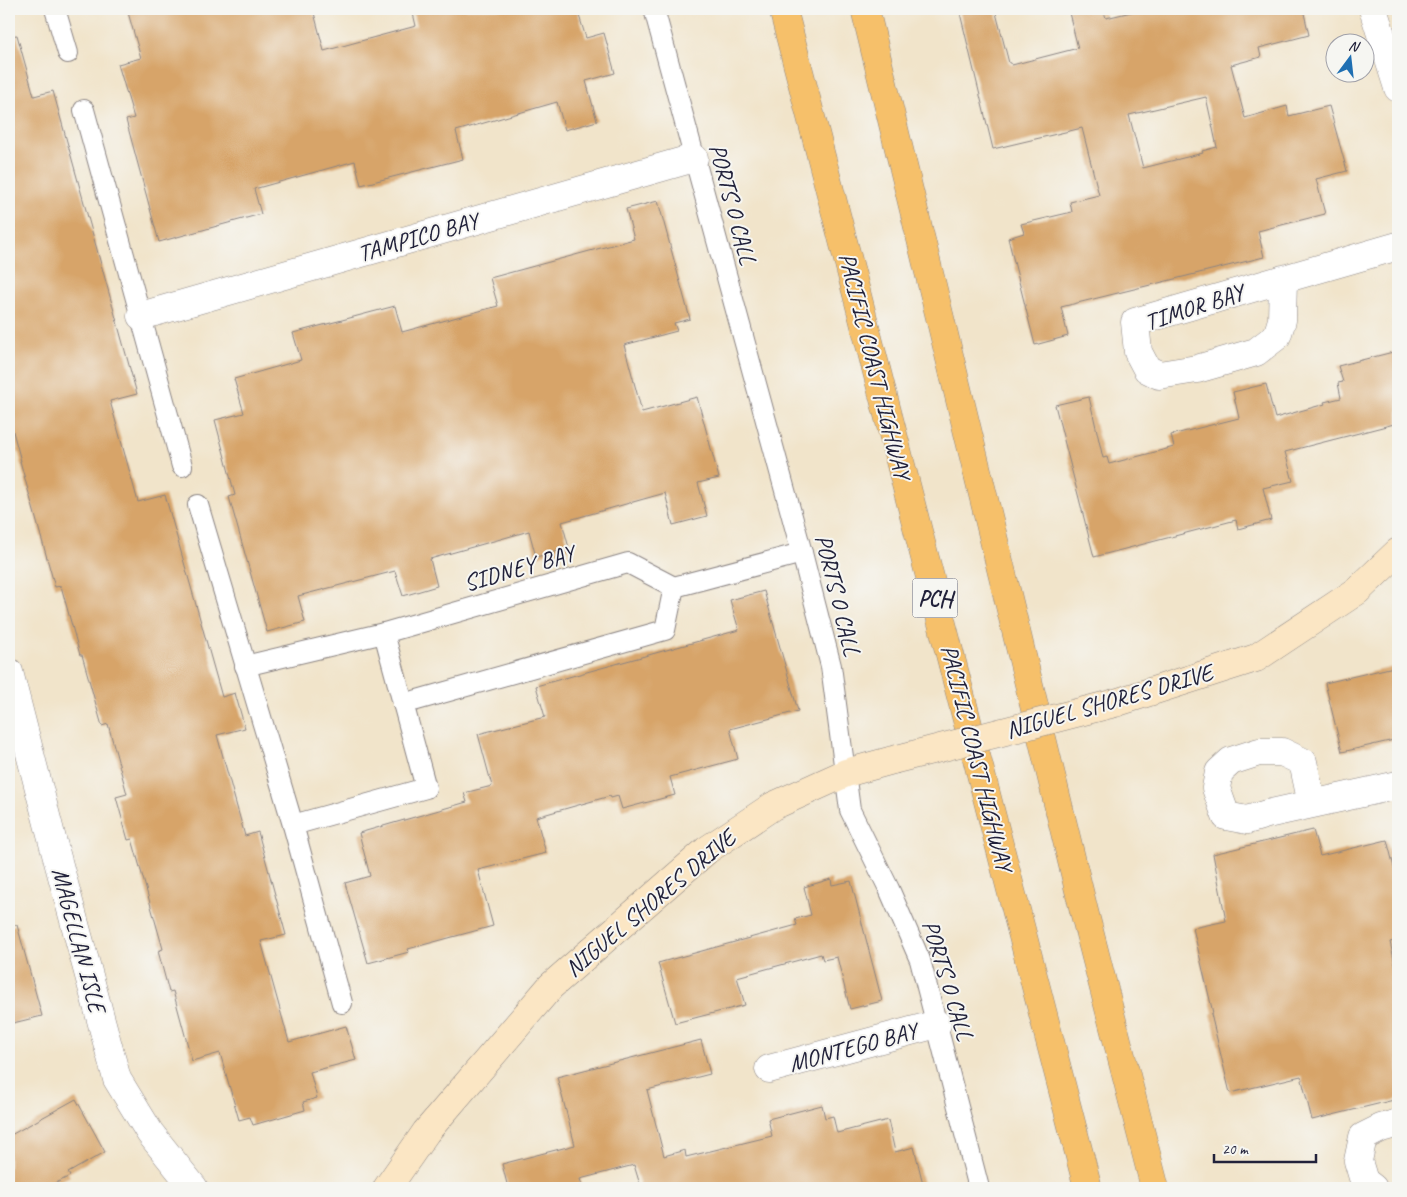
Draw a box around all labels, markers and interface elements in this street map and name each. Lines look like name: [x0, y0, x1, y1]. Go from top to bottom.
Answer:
north arrow: [1324, 32, 1374, 82]
text: N: [1347, 37, 1362, 56]
street label: PORTS O CALL: [703, 140, 764, 268]
street label: TAMPICO BAY: [354, 205, 485, 269]
street label: PACIFIC COAST HIGHWAY: [832, 250, 918, 485]
street label: TIMOR BAY: [1141, 276, 1251, 337]
street label: PORTS O CALL: [808, 531, 868, 659]
street label: SIDNEY BAY: [460, 537, 581, 598]
road number: PCH: [912, 578, 958, 618]
street label: PACIFIC COAST HIGHWAY: [934, 642, 1020, 877]
street label: NIGUEL SHORES DRIVE: [1002, 656, 1219, 745]
street label: NIGUEL SHORES DRIVE: [559, 821, 744, 983]
street label: MAGELLAN ISLE: [45, 864, 113, 1018]
street label: PORTS O CALL: [916, 917, 981, 1044]
street label: MONTEGO BAY: [786, 1015, 923, 1079]
scale bar: [1214, 1132, 1317, 1164]
text: 20 m: [1222, 1140, 1249, 1159]

